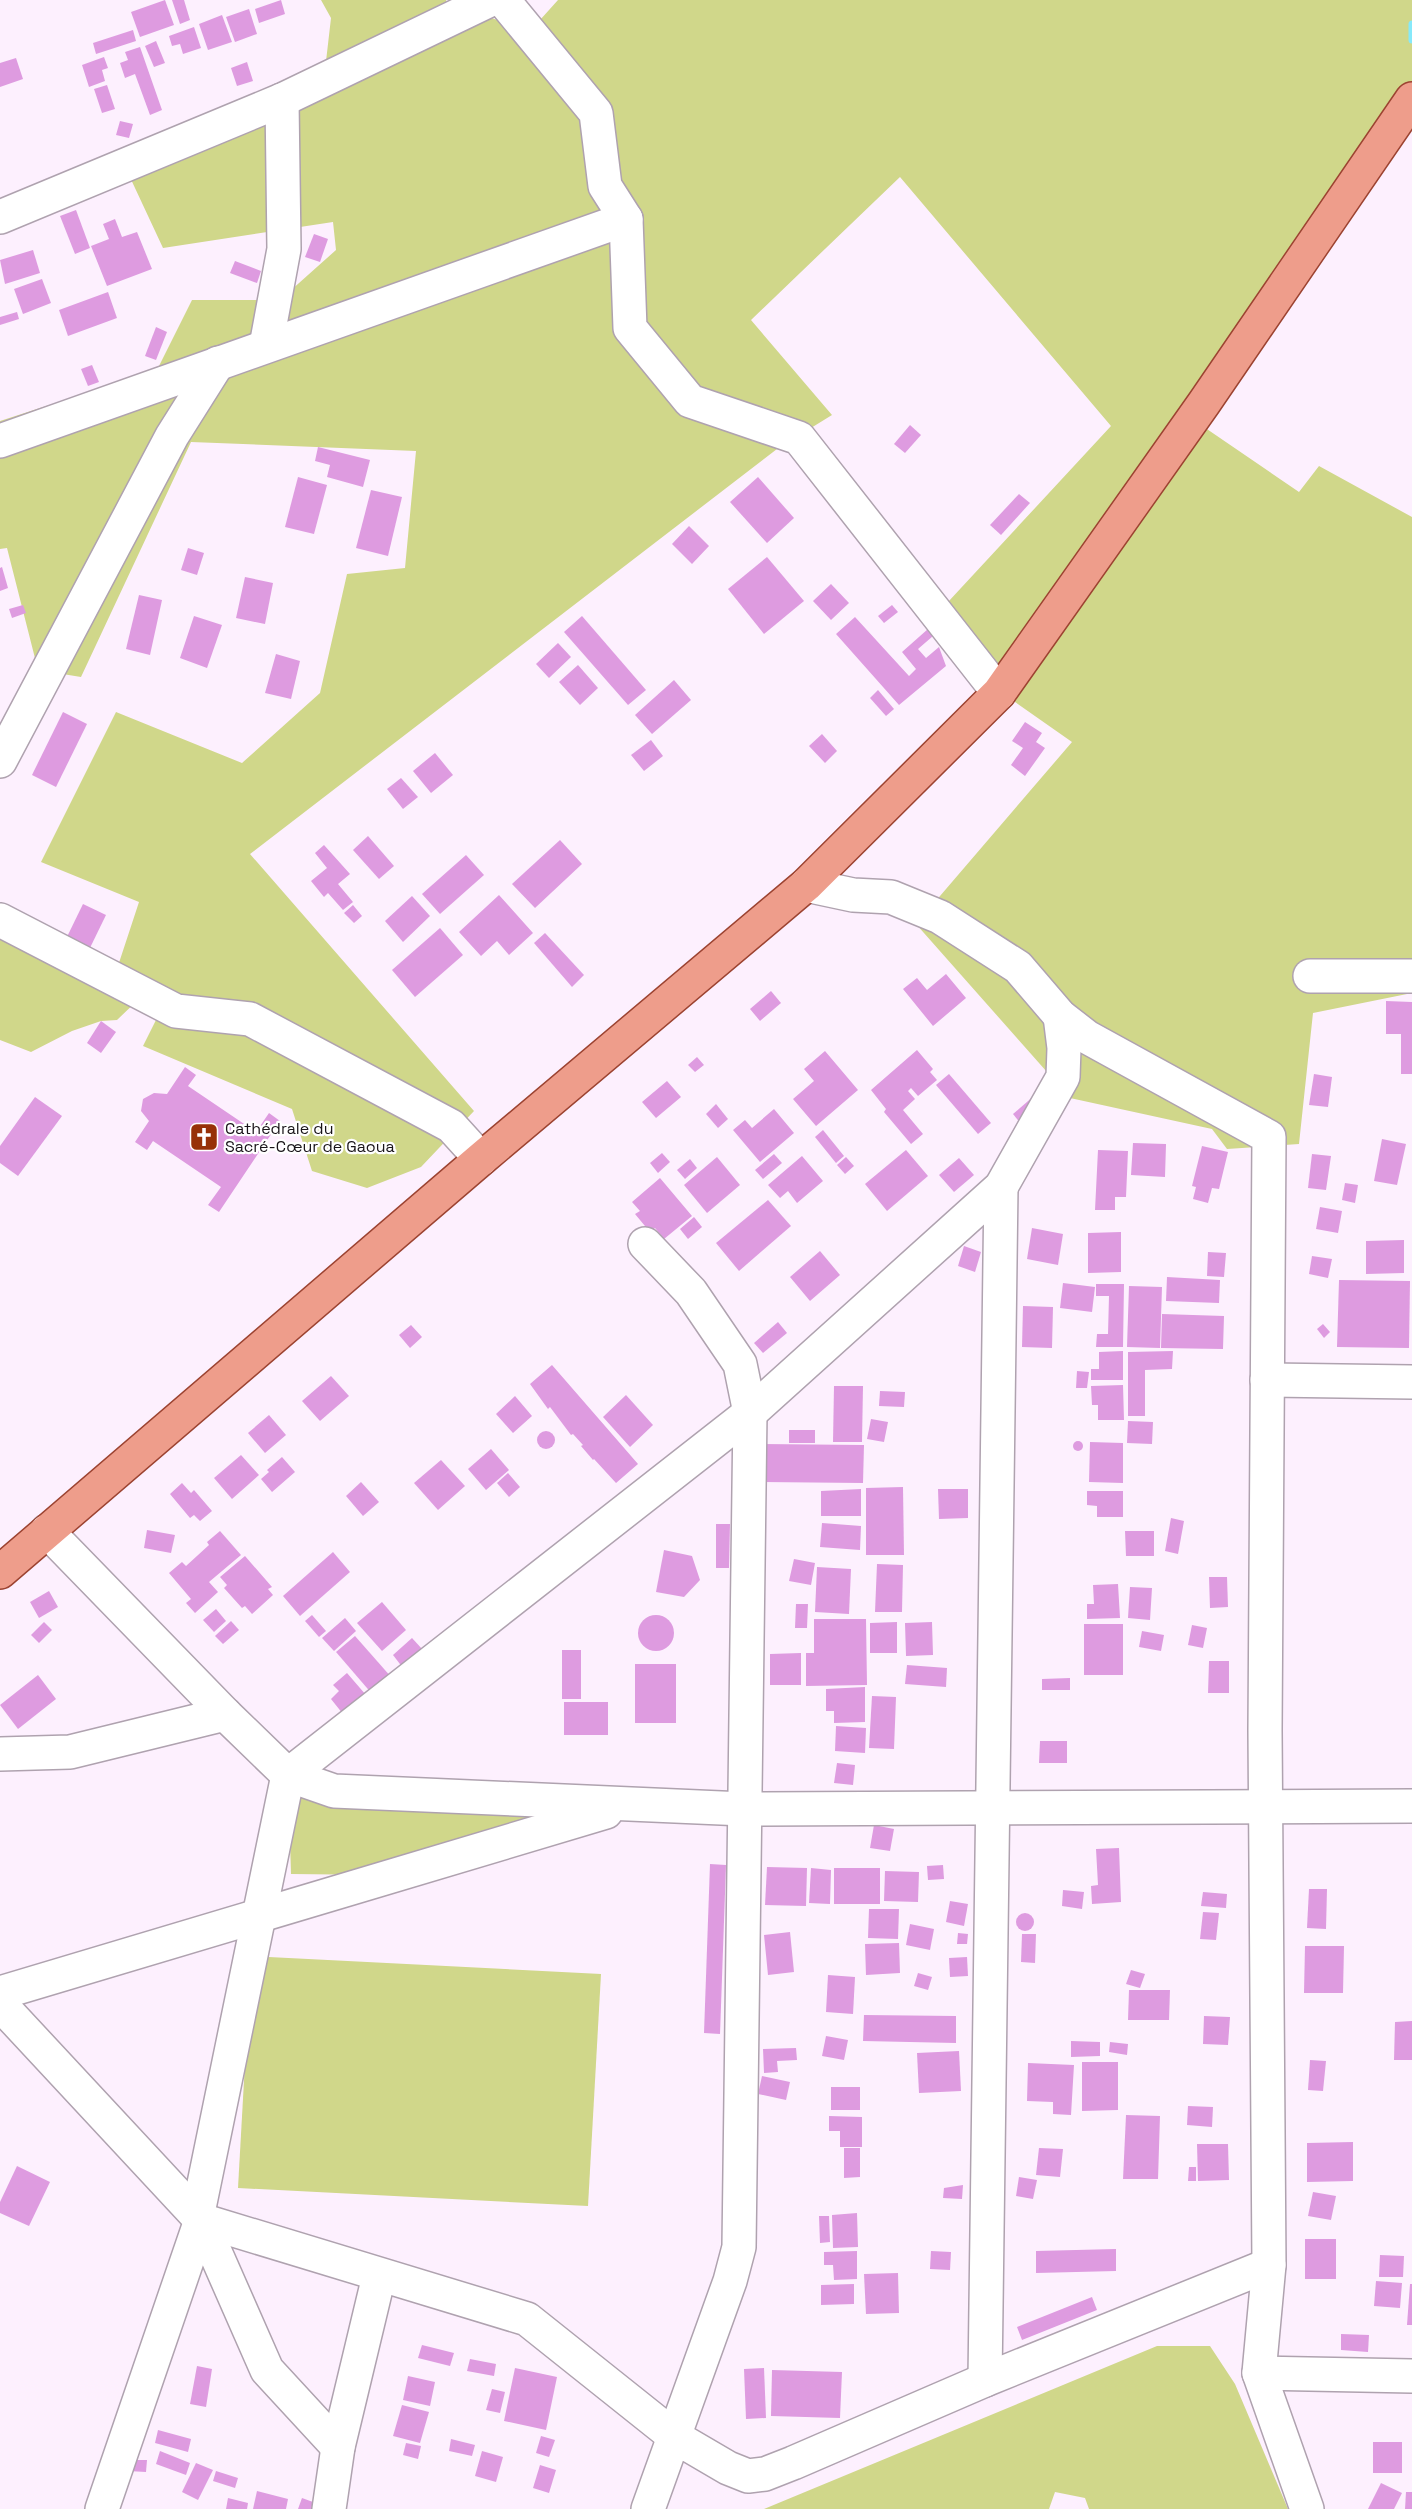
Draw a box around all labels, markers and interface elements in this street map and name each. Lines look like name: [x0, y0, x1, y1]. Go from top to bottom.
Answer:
place label: Cathédrale du Sacré-Cœur de Gaoua: [225, 1118, 395, 1157]
church icon: Cathédrale du Sacré-Cœur de Gaoua: [188, 1121, 220, 1153]

